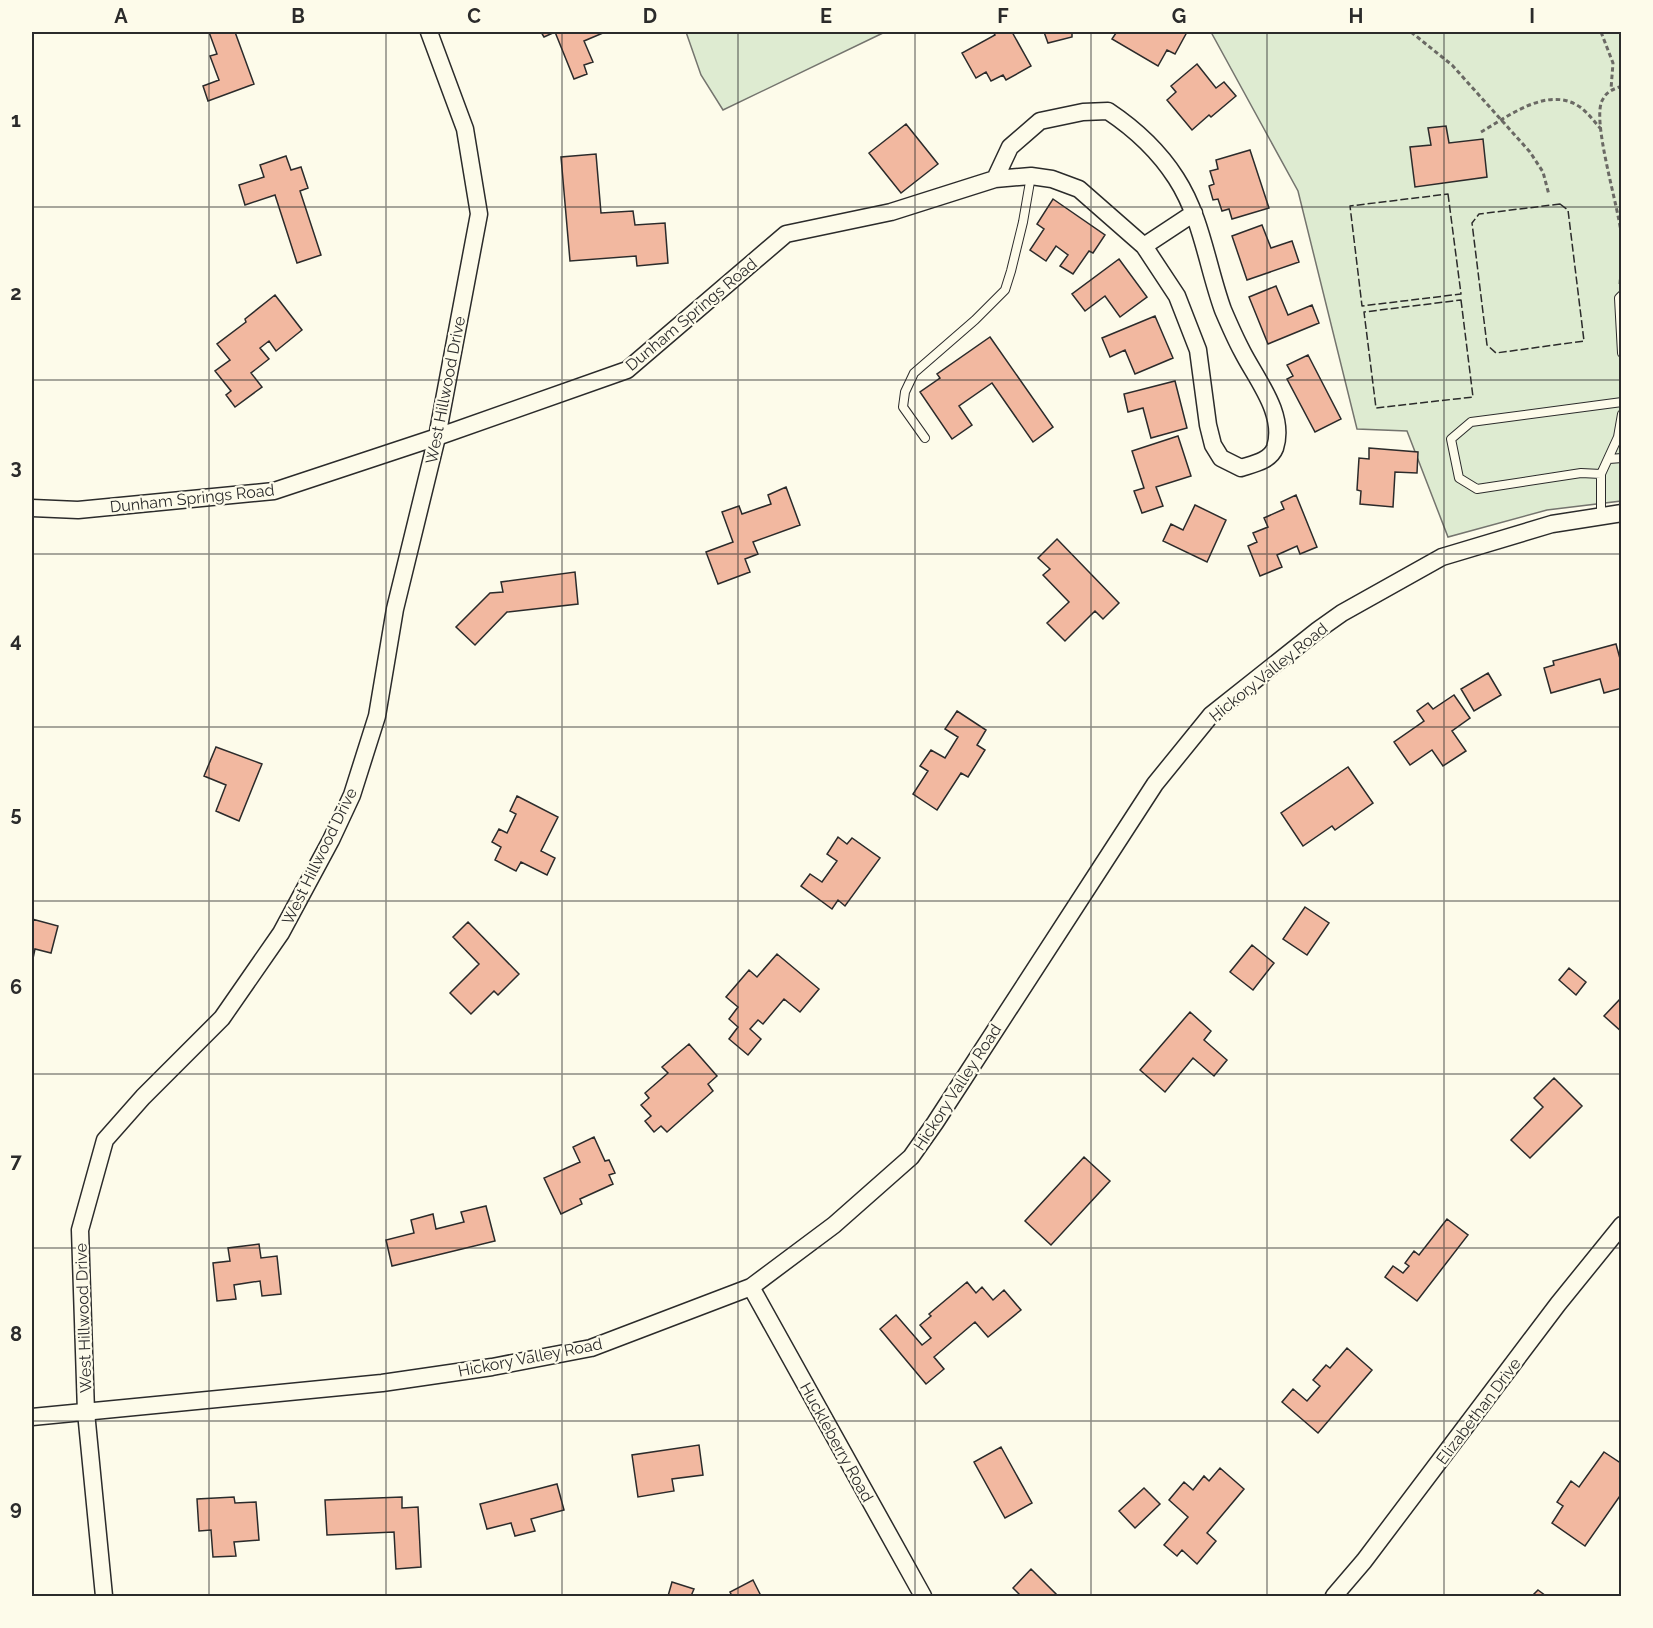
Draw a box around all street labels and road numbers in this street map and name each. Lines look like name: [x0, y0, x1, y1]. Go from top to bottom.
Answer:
street label: Dunham Springs Road: [622, 254, 761, 375]
street label: West Hillwood Drive: [422, 315, 469, 465]
street label: Dunham Springs Road: [109, 480, 275, 517]
street label: Hickory Valley Road: [1205, 619, 1331, 726]
street label: West Hillwood Drive: [278, 785, 361, 928]
street label: Hickory Valley Road: [910, 1021, 1005, 1154]
street label: West Hillwood Drive: [71, 1243, 96, 1393]
street label: Hickory Valley Road: [456, 1334, 604, 1381]
street label: Elizabethan Drive: [1432, 1354, 1525, 1468]
street label: Huckleberry Road: [796, 1379, 877, 1505]

